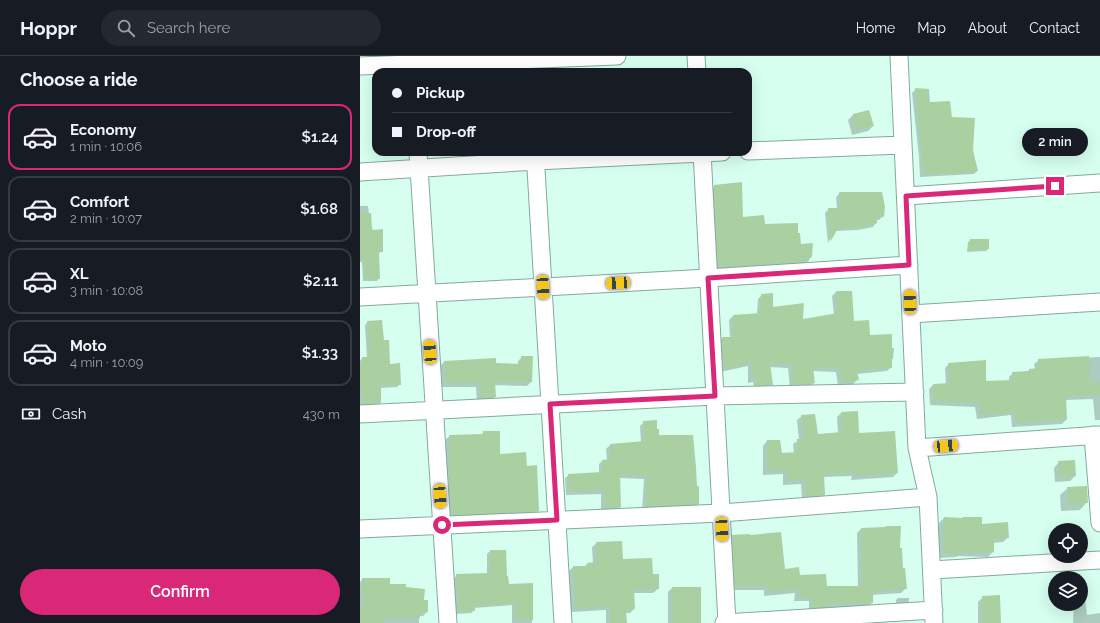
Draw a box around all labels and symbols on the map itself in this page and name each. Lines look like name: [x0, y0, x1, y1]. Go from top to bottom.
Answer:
callout: 2 min: [1022, 128, 1088, 156]
route end: [1046, 177, 1064, 195]
car: [536, 275, 550, 299]
car: [606, 276, 630, 290]
car: [904, 290, 916, 314]
car: [423, 340, 437, 364]
car: [934, 439, 958, 453]
car: [433, 484, 447, 508]
route start: [433, 516, 451, 534]
car: [715, 517, 729, 541]

